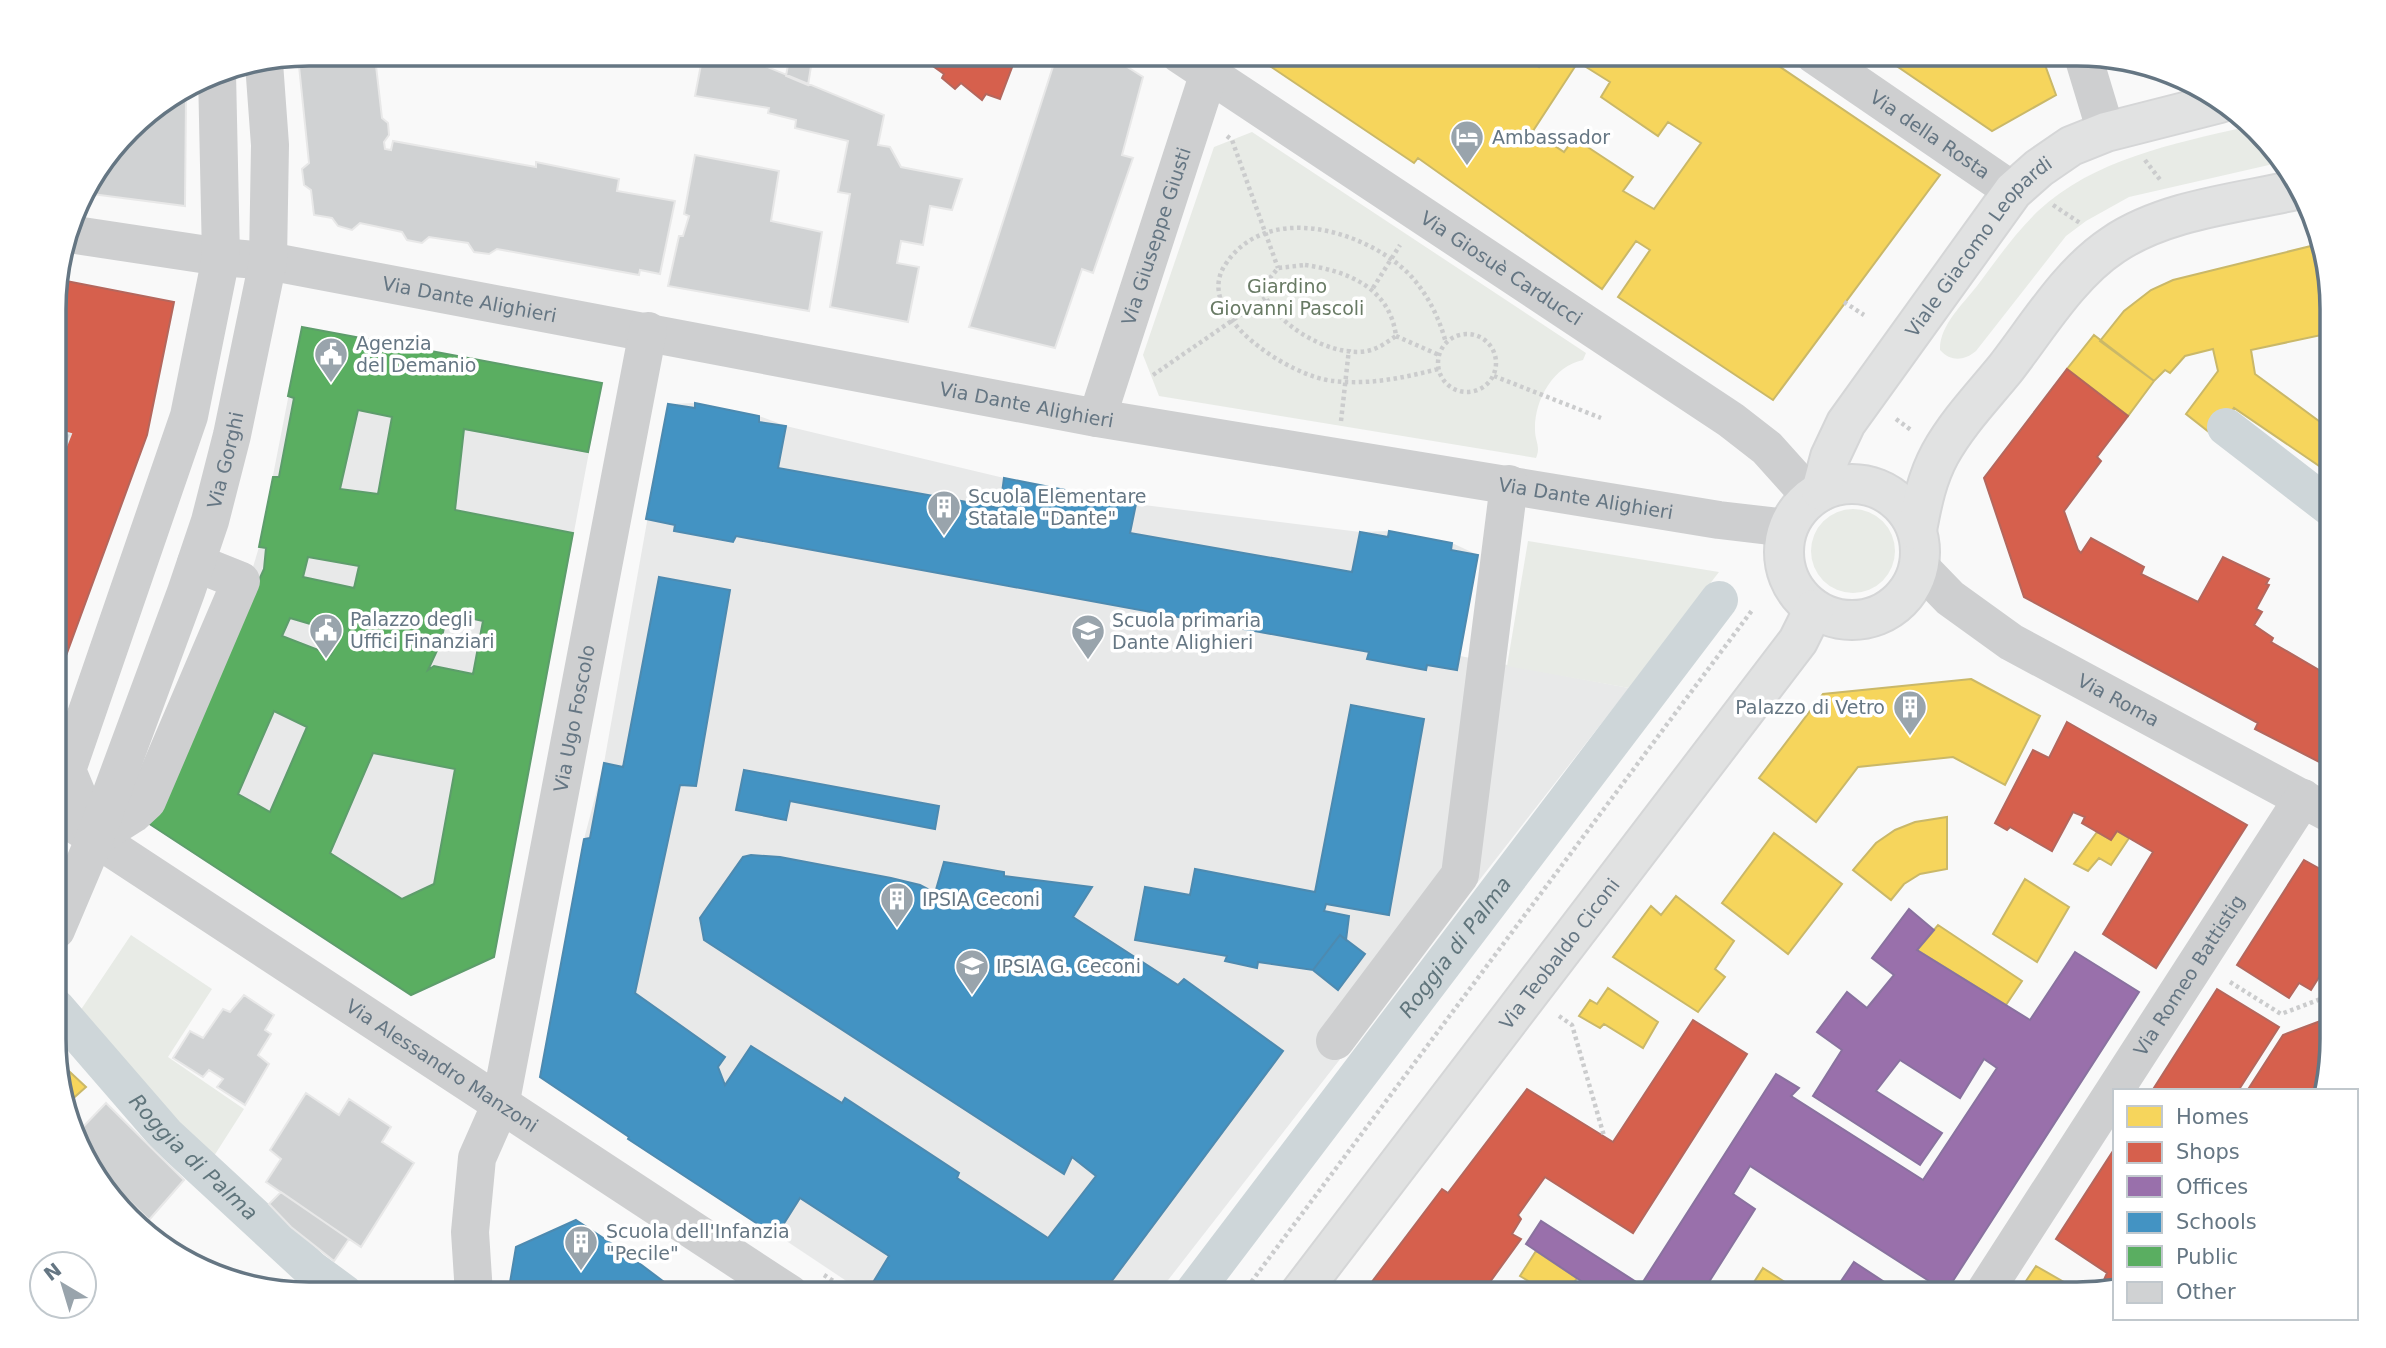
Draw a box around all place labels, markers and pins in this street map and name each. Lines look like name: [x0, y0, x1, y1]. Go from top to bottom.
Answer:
hotel icon: Ambassador: [1448, 118, 1486, 167]
place label: Ambassador: [1492, 126, 1610, 148]
place label: Agenzia del Demanio: [356, 332, 477, 376]
public building icon: Agenzia del Demanio: [312, 335, 350, 384]
place label: Scuola Elementare Statale "Dante": [968, 485, 1147, 529]
building icon: Scuola Elementare Statale "Dante": [925, 488, 963, 537]
place label: Palazzo degli Uffici Finanziari: [350, 608, 495, 652]
place label: Scuola primaria Dante Alighieri: [1112, 609, 1261, 653]
public building icon: Palazzo degli Uffici Finanziari: [307, 611, 345, 660]
school or university icon: Scuola primaria Dante Alighieri: [1069, 612, 1107, 661]
building icon: Palazzo di Vetro: [1891, 688, 1929, 737]
place label: Palazzo di Vetro: [1735, 696, 1885, 718]
building icon: IPSIA Ceconi: [878, 880, 916, 929]
place label: IPSIA Ceconi: [922, 888, 1040, 910]
school or university icon: IPSIA G. Ceconi: [953, 947, 991, 996]
place label: IPSIA G. Ceconi: [996, 955, 1141, 977]
place label: Scuola dell'Infanzia "Pecile": [606, 1220, 790, 1264]
building icon: Scuola dell'Infanzia "Pecile": [562, 1223, 600, 1272]

